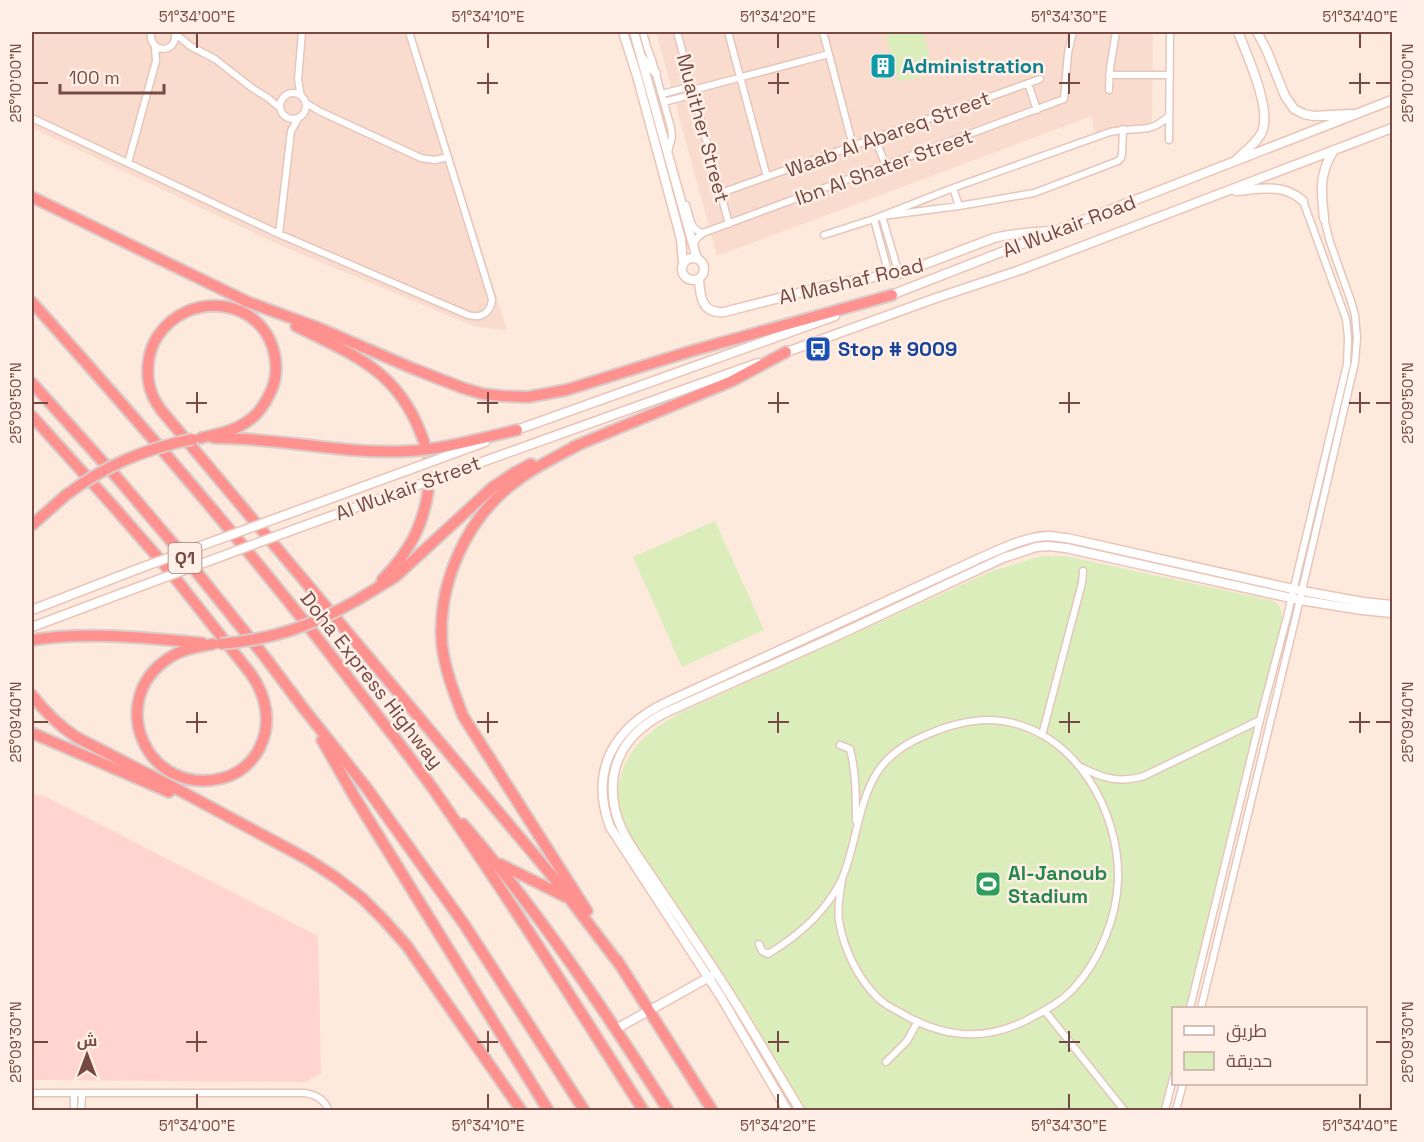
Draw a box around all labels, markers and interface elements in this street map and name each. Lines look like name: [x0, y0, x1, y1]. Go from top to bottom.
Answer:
text: 51°34'00"E: [159, 7, 235, 26]
text: 51°34'10"E: [451, 7, 525, 26]
text: 51°34'20"E: [740, 7, 816, 26]
text: 51°34'30"E: [1031, 7, 1107, 26]
text: 51°34'40"E: [1322, 7, 1398, 26]
text: 25°10'00"N: [6, 44, 25, 122]
text: 25°10'00"N: [1398, 44, 1417, 122]
street label: Muaither Street: [671, 51, 735, 205]
building icon: Administration: [868, 51, 898, 81]
place label: Administration: [902, 53, 1044, 79]
scale bar: [60, 57, 164, 95]
text: 100 m: [69, 66, 120, 89]
street label: Waab Al Abareq Street: [782, 85, 994, 183]
street label: Ibn Al Shater Street: [792, 123, 976, 211]
street label: Al Wukair Road: [999, 189, 1139, 263]
street label: Al Mashaf Road: [776, 252, 926, 310]
bus stop icon: Stop # 9009: [803, 334, 833, 364]
place label: Stop # 9009: [838, 336, 957, 362]
text: 25°09'50"N: [6, 362, 25, 444]
text: 25°09'50"N: [1398, 362, 1417, 444]
street label: Al Wukair Street: [332, 450, 484, 526]
road number: Q1: [168, 543, 201, 573]
street label: Doha Express Highway: [295, 586, 449, 774]
text: 25°09'40"N: [6, 681, 25, 763]
text: 25°09'40"N: [1398, 681, 1417, 763]
place label: Al-Janoub Stadium: [1008, 860, 1107, 909]
sports icon: Al-Janoub Stadium: [973, 869, 1003, 899]
text: 25°09'30"N: [6, 1001, 25, 1083]
text: 25°09'30"N: [1398, 1001, 1417, 1083]
legend: [1172, 1007, 1367, 1085]
text: طريق: [1226, 1019, 1267, 1043]
north arrow: [57, 1025, 117, 1085]
text: ش: [77, 1030, 97, 1051]
text: حديقة: [1226, 1049, 1272, 1072]
text: 51°34'00"E: [159, 1116, 235, 1135]
text: 51°34'10"E: [451, 1116, 525, 1135]
text: 51°34'20"E: [740, 1116, 816, 1135]
text: 51°34'30"E: [1031, 1116, 1107, 1135]
text: 51°34'40"E: [1322, 1116, 1398, 1135]

